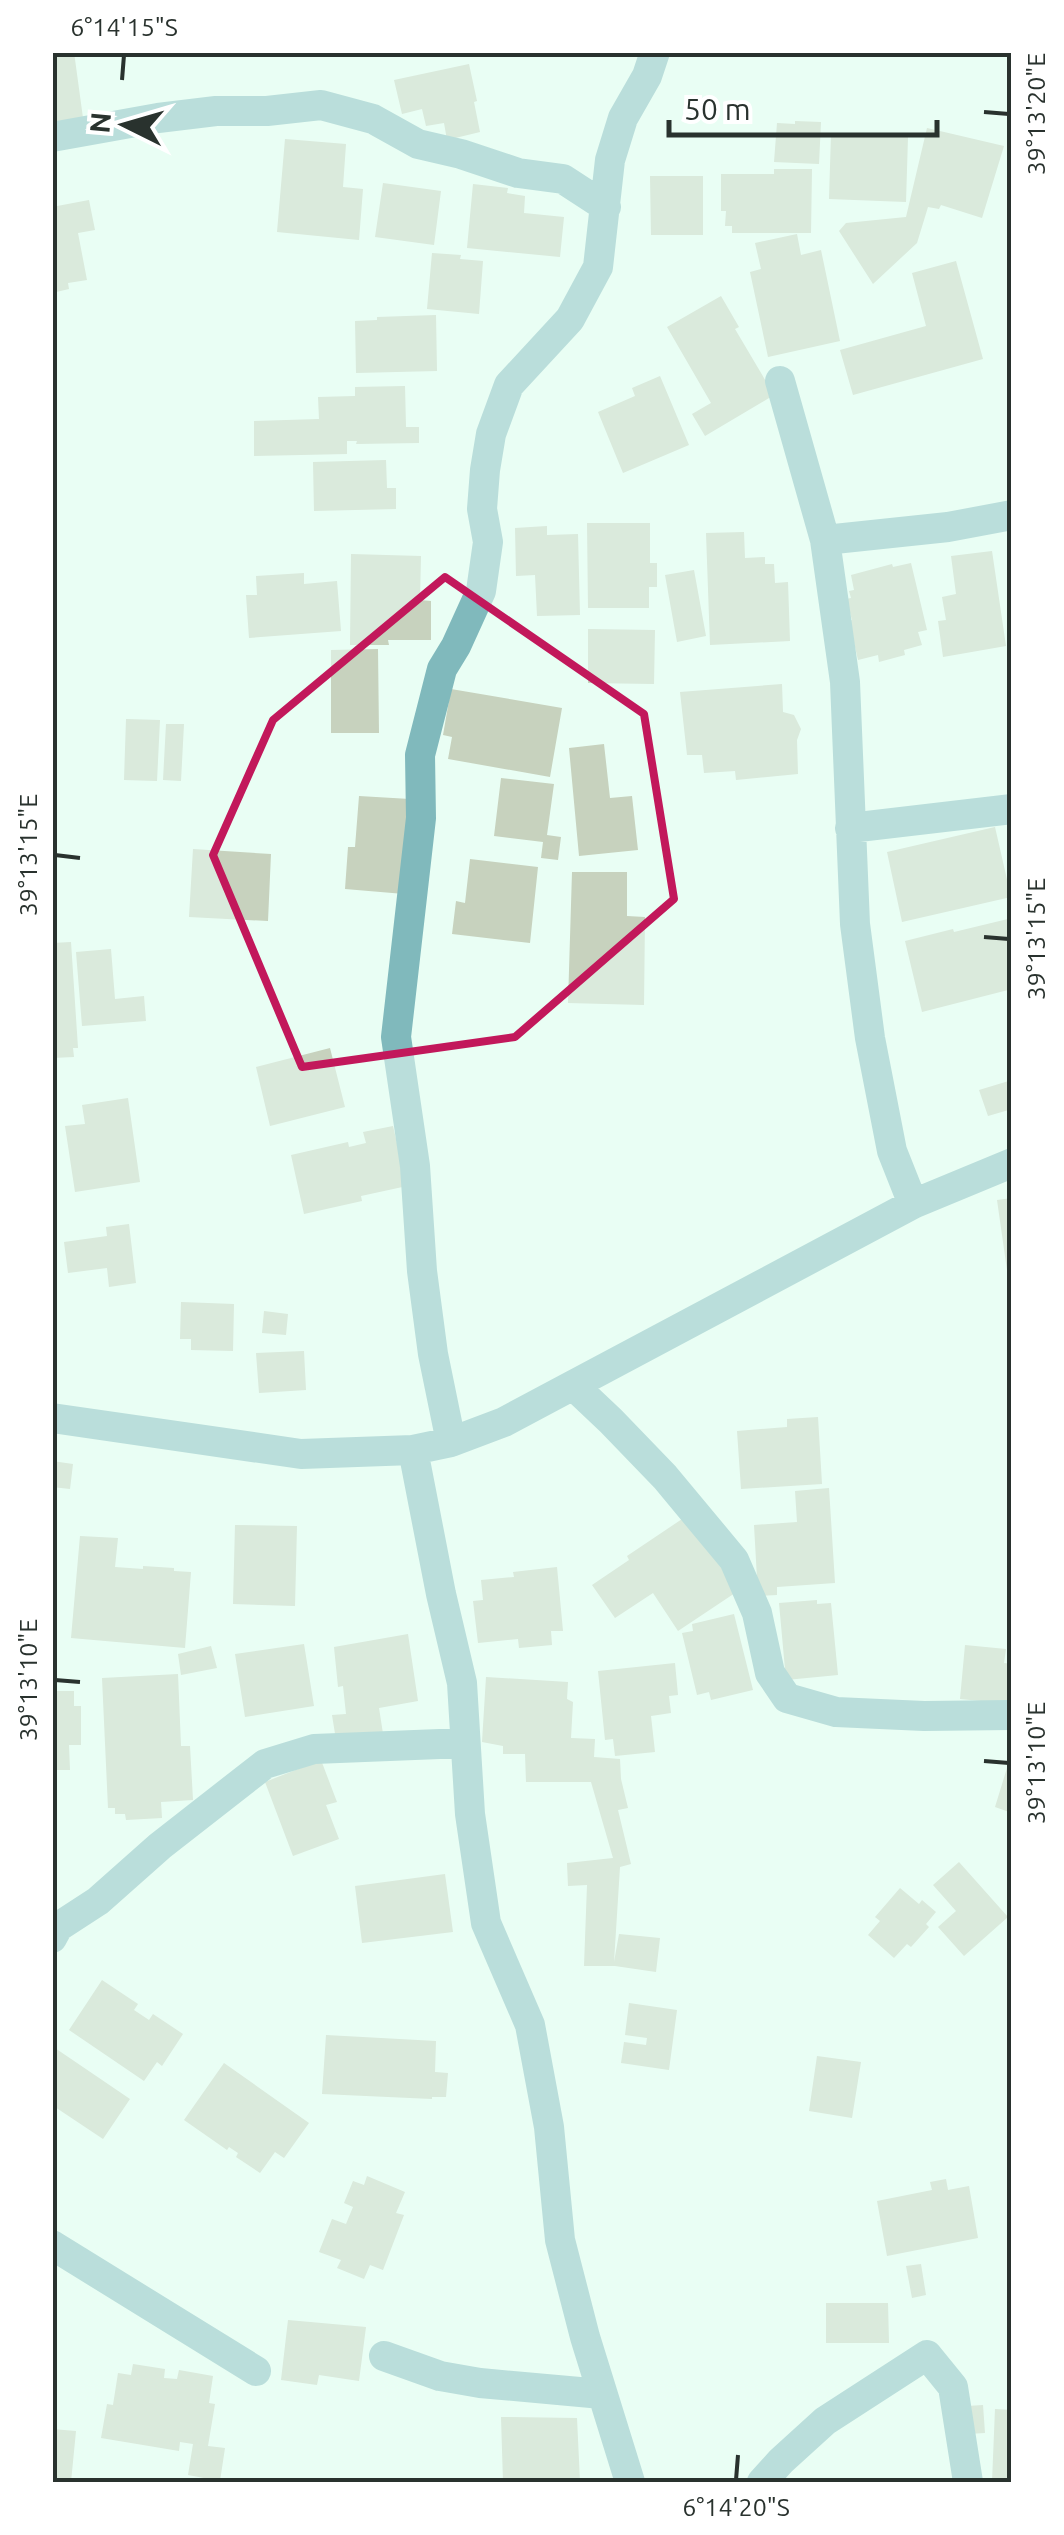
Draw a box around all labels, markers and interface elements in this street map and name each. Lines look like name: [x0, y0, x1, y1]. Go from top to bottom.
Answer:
text: 6°14'15"S: [70, 13, 178, 41]
text: 39°13'20"E: [1022, 53, 1050, 175]
north arrow: [75, 75, 175, 175]
scale bar: [669, 75, 936, 137]
text: 50 m: [684, 92, 751, 126]
text: N: [83, 111, 116, 135]
text: 39°13'15"E: [14, 794, 42, 916]
text: 39°13'15"E: [1022, 878, 1050, 1000]
text: 39°13'10"E: [14, 1619, 42, 1741]
text: 39°13'10"E: [1022, 1702, 1050, 1824]
text: 6°14'20"S: [682, 2493, 790, 2521]

